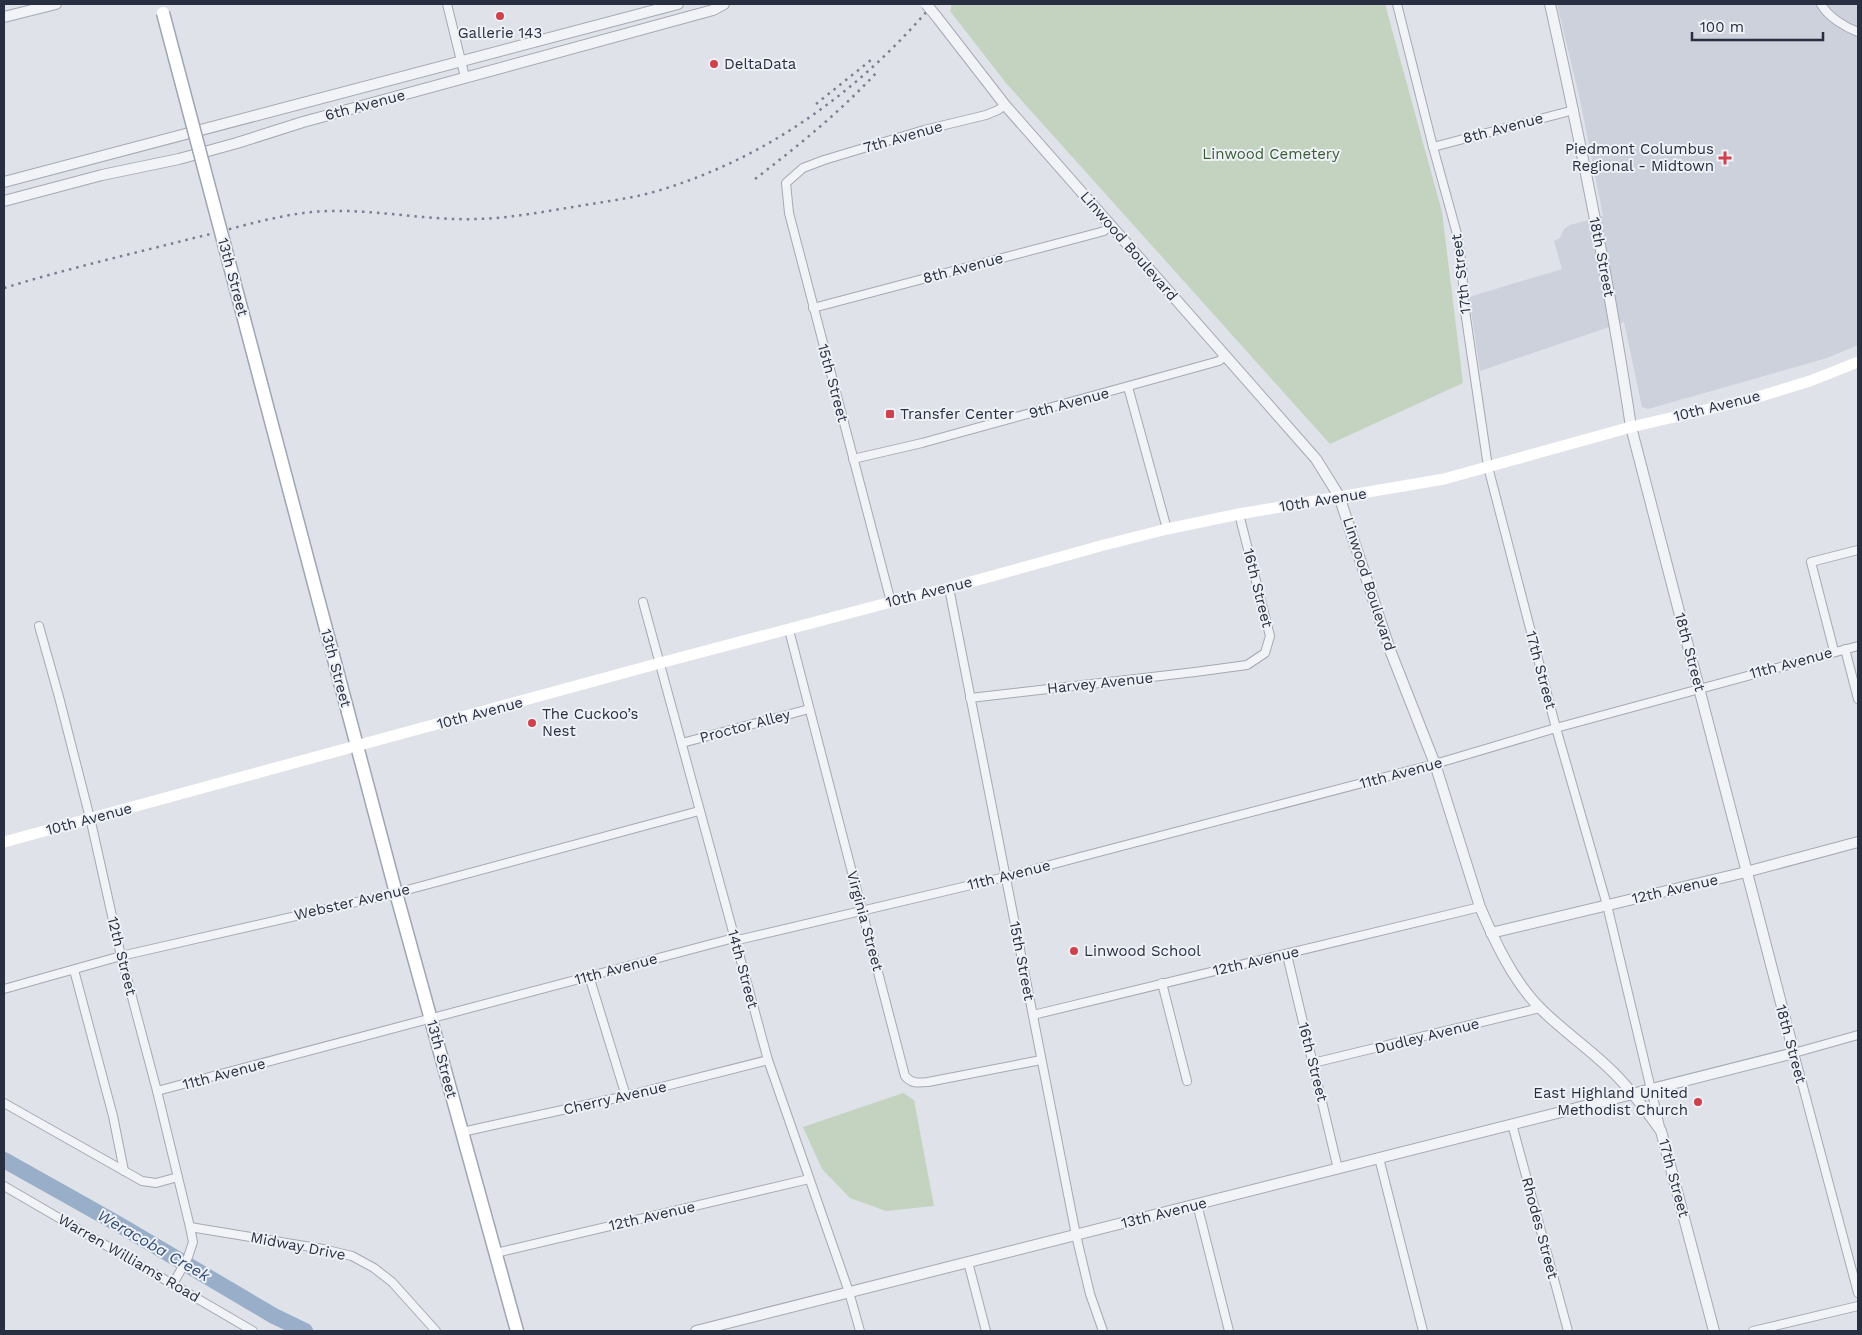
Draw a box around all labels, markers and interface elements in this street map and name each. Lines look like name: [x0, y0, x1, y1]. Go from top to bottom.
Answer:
marker: Gallerie 143: [494, 10, 506, 22]
scale bar: [1692, 10, 1823, 42]
text: 100 m: [1700, 18, 1744, 36]
place label: Gallerie 143: [458, 24, 542, 42]
place label: DeltaData: [724, 55, 797, 73]
marker: DeltaData: [708, 58, 720, 70]
street label: 6th Avenue: [323, 86, 407, 124]
street label: 8th Avenue: [1461, 109, 1545, 147]
street label: 7th Avenue: [861, 117, 945, 157]
place label: Piedmont Columbus Regional - Midtown: [1565, 140, 1714, 175]
park label: Linwood Cemetery: [1202, 145, 1340, 163]
marker: Piedmont Columbus Regional - Midtown: [1718, 151, 1732, 165]
street label: Linwood Boulevard: [1076, 187, 1182, 305]
street label: 18th Street: [1585, 216, 1619, 299]
street label: 17th Street: [1447, 232, 1475, 315]
street label: 13th Street: [214, 236, 252, 319]
street label: 8th Avenue: [921, 249, 1005, 287]
street label: 15th Street: [814, 342, 852, 425]
street label: 9th Avenue: [1027, 384, 1111, 422]
street label: 10th Avenue: [1672, 387, 1762, 425]
place label: Transfer Center: [900, 405, 1014, 423]
marker: Transfer Center: [884, 408, 896, 420]
street label: 10th Avenue: [1278, 484, 1368, 516]
street label: Linwood Boulevard: [1339, 515, 1399, 653]
street label: 16th Street: [1239, 547, 1277, 630]
street label: 10th Avenue: [884, 573, 974, 611]
street label: 18th Street: [1671, 611, 1709, 694]
street label: 13th Street: [317, 627, 355, 710]
street label: 17th Street: [1522, 629, 1560, 712]
street label: 11th Avenue: [1748, 643, 1834, 683]
street label: Harvey Avenue: [1046, 668, 1154, 698]
street label: 10th Avenue: [435, 693, 525, 733]
place label: The Cuckoo’s Nest: [542, 705, 638, 740]
street label: Proctor Alley: [698, 705, 793, 747]
marker: The Cuckoo’s Nest: [526, 717, 538, 729]
street label: 11th Avenue: [1358, 753, 1444, 793]
street label: 10th Avenue: [44, 799, 134, 839]
street label: 11th Avenue: [966, 856, 1052, 894]
street label: Virginia Street: [843, 869, 887, 974]
street label: 12th Avenue: [1630, 870, 1720, 908]
street label: Webster Avenue: [292, 880, 412, 924]
street label: 12th Street: [104, 915, 141, 998]
street label: 15th Street: [1005, 920, 1039, 1003]
street label: 14th Street: [724, 928, 762, 1011]
place label: Linwood School: [1084, 942, 1201, 960]
street label: 12th Avenue: [1211, 942, 1301, 980]
marker: Linwood School: [1068, 945, 1080, 957]
street label: 11th Avenue: [573, 949, 659, 989]
street label: 18th Street: [1772, 1003, 1810, 1086]
street label: Dudley Avenue: [1373, 1014, 1481, 1058]
street label: 13th Street: [423, 1018, 461, 1101]
street label: 16th Street: [1294, 1021, 1332, 1104]
street label: 11th Avenue: [181, 1054, 267, 1094]
street label: Cherry Avenue: [562, 1077, 668, 1119]
place label: East Highland United Methodist Church: [1533, 1084, 1688, 1119]
marker: East Highland United Methodist Church: [1692, 1096, 1704, 1108]
street label: 17th Street: [1655, 1137, 1693, 1220]
street label: Rhodes Street: [1518, 1175, 1562, 1281]
street label: 13th Avenue: [1119, 1194, 1209, 1232]
street label: 12th Avenue: [607, 1197, 697, 1235]
water label: Weracoba Creek: [94, 1206, 214, 1286]
street label: Warren Williams Road: [55, 1210, 203, 1306]
street label: Midway Drive: [249, 1228, 347, 1264]

